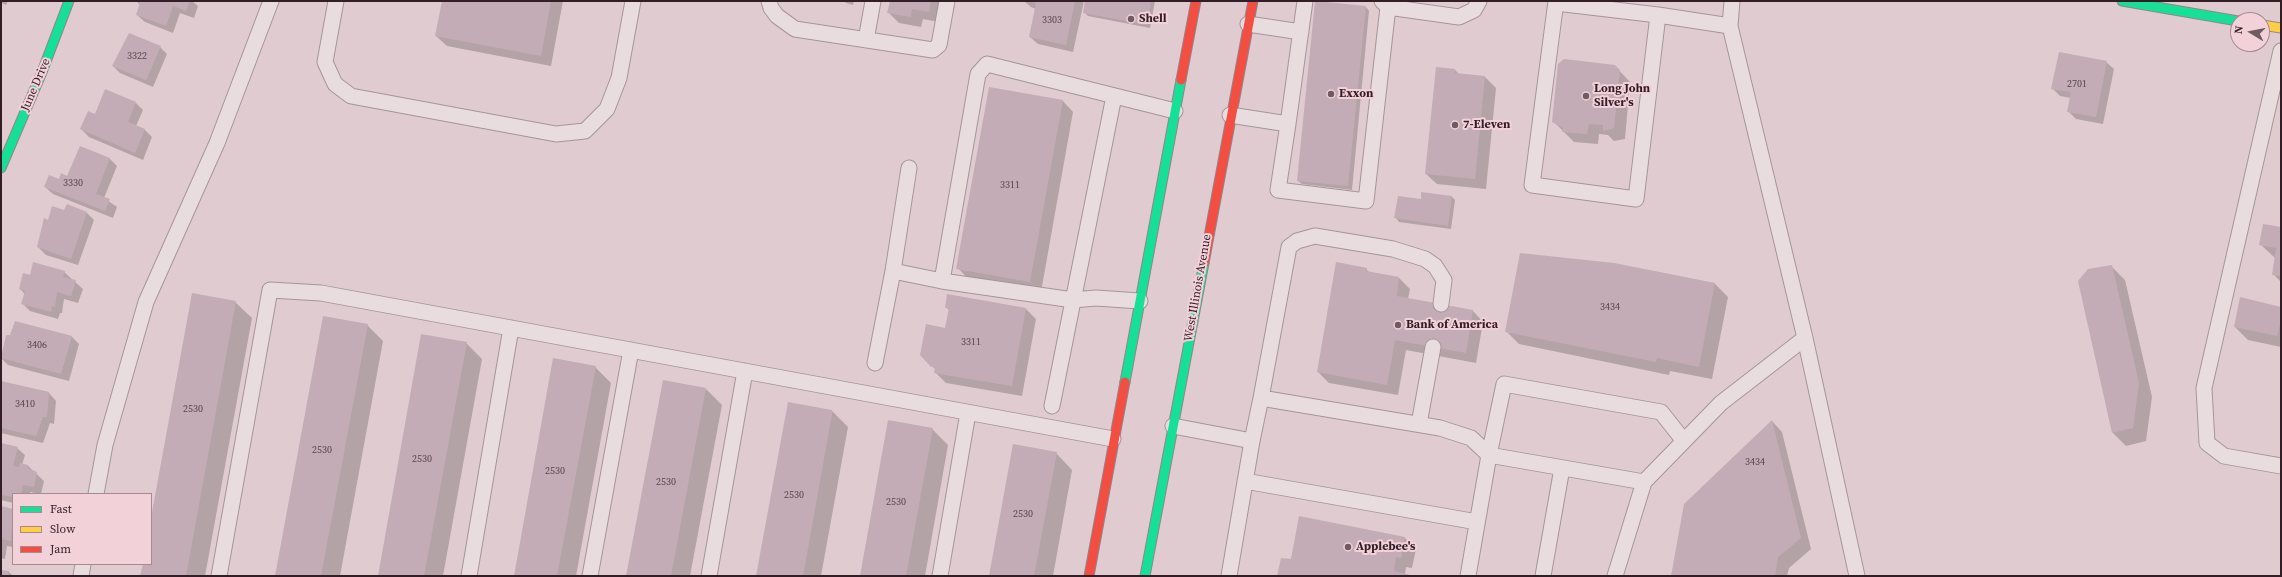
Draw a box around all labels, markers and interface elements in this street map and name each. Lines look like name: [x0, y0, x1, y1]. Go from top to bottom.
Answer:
place label: Shell: [1139, 12, 1167, 26]
north arrow: [2230, 12, 2270, 52]
house number: 3303: [1042, 14, 1062, 26]
marker: Shell: [1126, 14, 1136, 24]
text: N: [2231, 25, 2247, 35]
house number: 3322: [127, 50, 147, 62]
street label: June Drive: [18, 56, 54, 114]
house number: 2701: [2067, 78, 2087, 90]
place label: Long John Silver's: [1594, 82, 1650, 110]
place label: Exxon: [1339, 87, 1373, 101]
marker: Exxon: [1326, 89, 1336, 99]
marker: Long John Silver's: [1581, 91, 1591, 101]
place label: 7-Eleven: [1463, 118, 1510, 132]
marker: 7-Eleven: [1450, 120, 1460, 130]
house number: 3330: [63, 177, 83, 189]
house number: 3311: [1000, 179, 1020, 191]
street label: West Illinois Avenue: [1181, 233, 1215, 343]
house number: 3434: [1600, 301, 1620, 313]
place label: Bank of America: [1406, 318, 1498, 332]
marker: Bank of America: [1393, 320, 1403, 330]
house number: 3311: [961, 336, 981, 348]
house number: 3406: [27, 339, 47, 351]
house number: 3410: [15, 398, 35, 410]
house number: 2530: [183, 403, 203, 415]
house number: 2530: [312, 444, 332, 456]
house number: 2530: [412, 453, 432, 465]
house number: 3434: [1745, 456, 1765, 468]
house number: 2530: [545, 465, 565, 477]
house number: 2530: [656, 476, 676, 488]
house number: 2530: [784, 489, 804, 501]
legend: [12, 493, 152, 565]
house number: 2530: [886, 496, 906, 508]
text: Fast: [50, 501, 72, 517]
house number: 2530: [1013, 508, 1033, 520]
text: Slow: [50, 521, 75, 537]
place label: Applebee's: [1356, 540, 1416, 554]
text: Jam: [50, 541, 71, 557]
marker: Applebee's: [1343, 542, 1353, 552]

